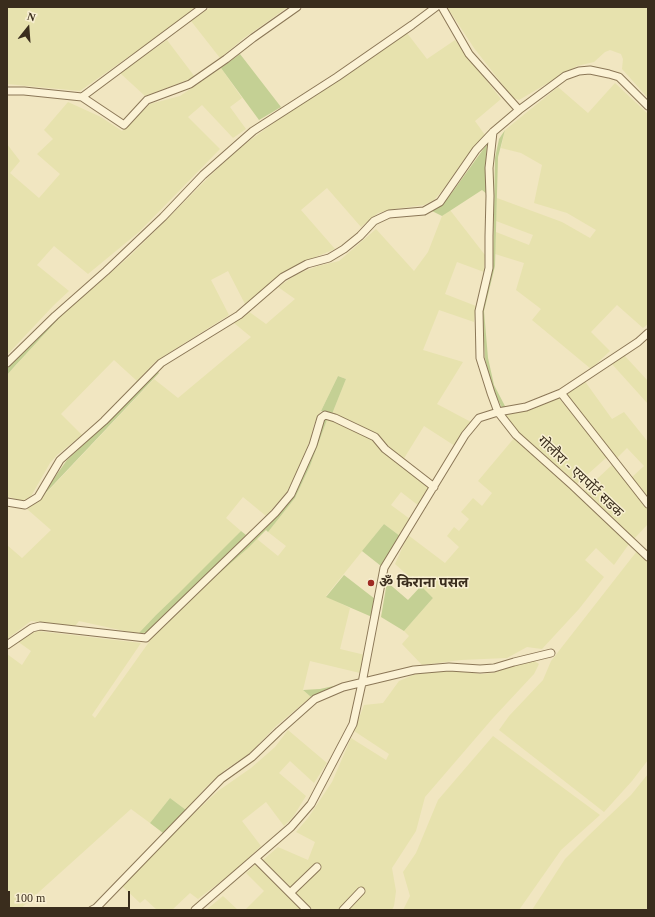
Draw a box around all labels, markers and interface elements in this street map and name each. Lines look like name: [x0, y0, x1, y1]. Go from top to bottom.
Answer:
north arrow: [8, 8, 48, 48]
text: N: [26, 10, 37, 23]
street label: गोलौरा - एयर्पोर्ट सडक: [534, 433, 626, 521]
place label: ॐ किराना पसल: [379, 575, 468, 591]
marker: ॐ किराना पसल: [366, 578, 376, 588]
scale bar: [10, 883, 132, 909]
text: 100 m: [15, 891, 45, 905]

